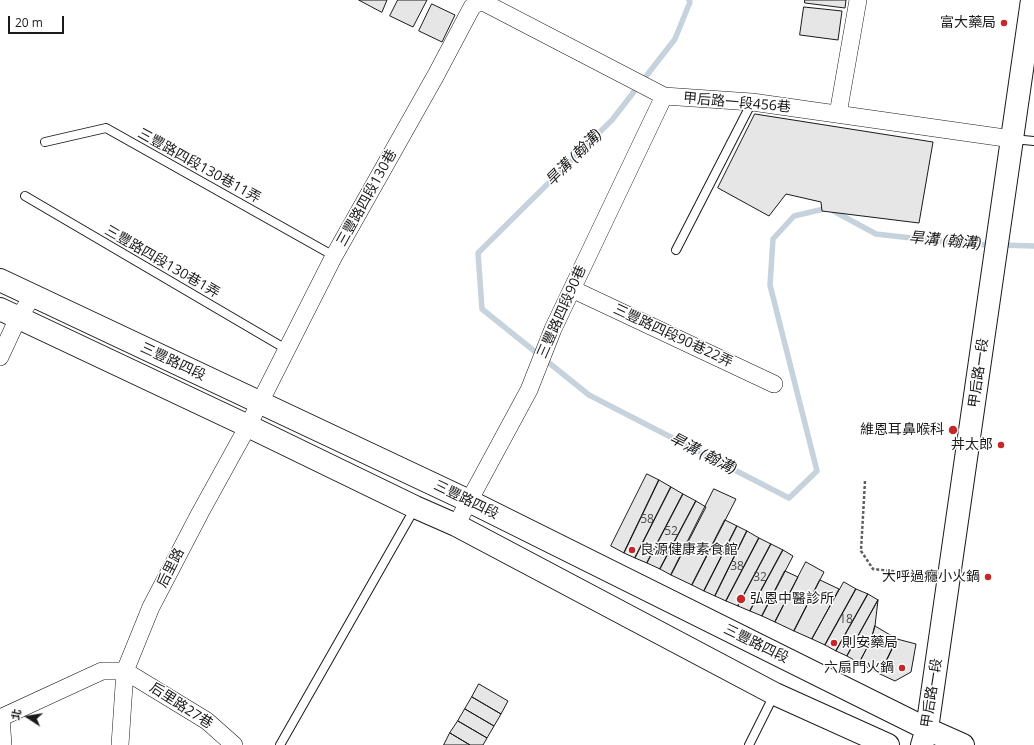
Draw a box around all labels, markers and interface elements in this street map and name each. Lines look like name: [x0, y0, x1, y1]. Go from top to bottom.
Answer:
scale bar: [10, 8, 66, 34]
text: 20 m: [15, 14, 43, 31]
place label: 富大藥局: [940, 15, 996, 31]
marker: 富大藥局: [999, 18, 1009, 28]
street label: 甲后路一段456巷: [682, 90, 792, 116]
street label: 三豐路四段130巷11弄: [135, 125, 263, 207]
water label: 旱溝 (翰溝): [542, 126, 606, 190]
street label: 三豐路四段130巷: [333, 147, 401, 249]
street label: 三豐路四段130巷1弄: [101, 222, 223, 302]
water label: 旱溝 (翰溝): [908, 229, 982, 253]
street label: 三豐路四段90巷: [534, 263, 590, 361]
street label: 三豐路四段90巷22弄: [611, 301, 735, 371]
street label: 甲后路一段: [966, 337, 992, 409]
street label: 三豐路四段: [138, 340, 208, 384]
place label: 維恩耳鼻喉科: [860, 422, 944, 438]
marker: 維恩耳鼻喉科: [947, 424, 959, 436]
water label: 旱溝 (翰溝): [667, 430, 739, 478]
place label: 丼太郎: [951, 437, 993, 453]
marker: 丼太郎: [996, 440, 1006, 450]
street label: 三豐路四段: [431, 477, 501, 523]
house number: 58: [640, 513, 654, 527]
house number: 52: [664, 525, 678, 539]
place label: 良源健康素食館: [640, 542, 738, 558]
street label: 后里路: [154, 545, 188, 591]
marker: 良源健康素食館: [627, 545, 637, 555]
house number: 38: [730, 560, 744, 574]
place label: 大呼過癮小火鍋: [882, 569, 980, 585]
house number: 32: [753, 571, 767, 585]
marker: 大呼過癮小火鍋: [983, 572, 993, 582]
place label: 弘恩中醫診所: [750, 591, 834, 607]
marker: 弘恩中醫診所: [735, 593, 747, 605]
house number: 18: [839, 613, 853, 627]
street label: 三豐路四段: [721, 621, 791, 667]
place label: 則安藥局: [842, 635, 898, 651]
marker: 則安藥局: [829, 638, 839, 648]
street label: 甲后路一段: [918, 657, 946, 729]
place label: 六扇門火鍋: [824, 660, 894, 676]
marker: 六扇門火鍋: [897, 663, 907, 673]
street label: 后里路27巷: [146, 679, 216, 733]
north arrow: [8, 697, 48, 737]
text: 北: [7, 707, 24, 721]

